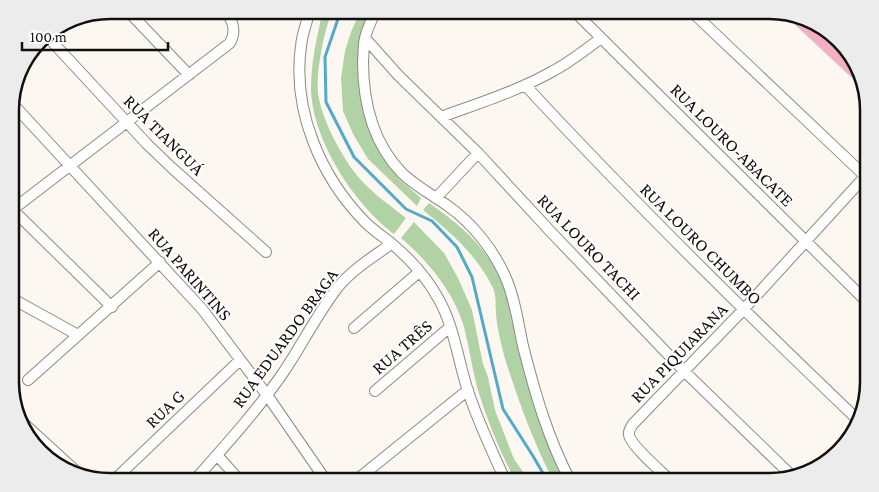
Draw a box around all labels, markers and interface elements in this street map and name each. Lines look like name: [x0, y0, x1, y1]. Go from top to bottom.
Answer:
scale bar: [22, 20, 169, 52]
text: 100 m: [30, 29, 67, 45]
street label: RUA LOURO-ABACATE: [666, 79, 798, 211]
street label: RUA TIANGUÁ: [120, 91, 209, 180]
street label: RUA LOURO CHUMBO: [636, 179, 766, 309]
street label: RUA LOURO TACHI: [533, 190, 645, 304]
street label: RUA PARINTINS: [144, 224, 236, 324]
street label: RUA EDUARDO BRAGA: [228, 264, 342, 411]
street label: RUA PIQUIARANA: [627, 299, 732, 407]
street label: RUA TRÊS: [368, 316, 436, 378]
street label: RUA G: [141, 386, 189, 432]

